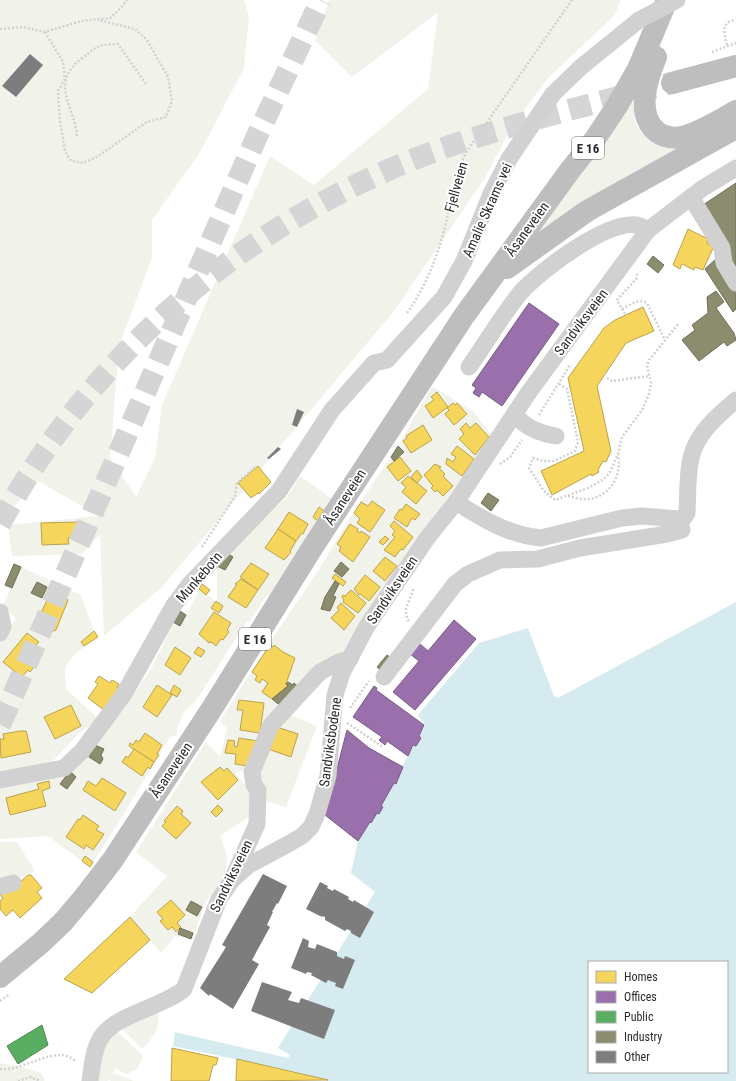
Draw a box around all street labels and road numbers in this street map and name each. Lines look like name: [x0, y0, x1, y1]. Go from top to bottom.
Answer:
road number: E 16: [572, 137, 604, 159]
street label: Fjellveien: [441, 160, 471, 214]
street label: Amalie Skrams vei: [459, 160, 515, 260]
street label: Åsaneveien: [501, 198, 552, 259]
street label: Sandviksveien: [551, 286, 611, 358]
street label: Åsaneveien: [320, 465, 369, 528]
street label: Munkebotn: [173, 548, 225, 606]
street label: Sandviksveien: [363, 553, 421, 627]
road number: E 16: [239, 628, 271, 650]
street label: Sandviksbodene: [316, 696, 344, 788]
street label: Åsaneveien: [146, 739, 195, 801]
street label: Sandviksveien: [207, 837, 255, 915]

